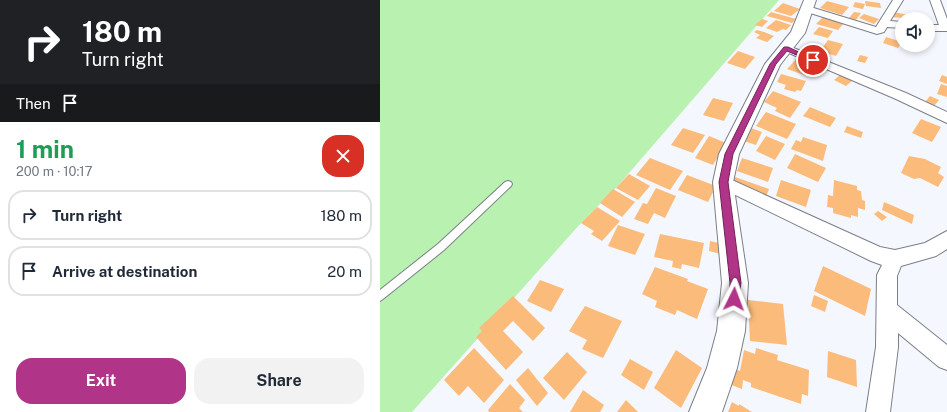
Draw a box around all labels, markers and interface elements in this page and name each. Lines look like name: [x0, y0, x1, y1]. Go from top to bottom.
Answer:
map controls: [895, 12, 935, 52]
button: sound: [895, 12, 935, 52]
text: 180 m: [82, 15, 162, 48]
icon: right: [16, 16, 68, 68]
pin: [796, 43, 830, 77]
text: Turn right: [82, 49, 164, 70]
icon: arrive: [802, 49, 824, 71]
icon: arrive: [59, 92, 81, 114]
text: Then: [16, 95, 51, 112]
text: 1 min: [16, 135, 74, 163]
button: close: [322, 135, 364, 177]
text: 200 m · 10:17: [16, 164, 92, 179]
icon: right: [18, 204, 40, 226]
text: Turn right: [52, 207, 122, 224]
text: 180 m: [320, 207, 362, 224]
icon: arrive: [18, 260, 40, 282]
text: Arrive at destination: [52, 263, 197, 280]
text: 20 m: [327, 263, 362, 280]
position arrow: [713, 278, 755, 320]
button: Exit: [16, 358, 186, 404]
button: Share: [194, 358, 364, 404]

